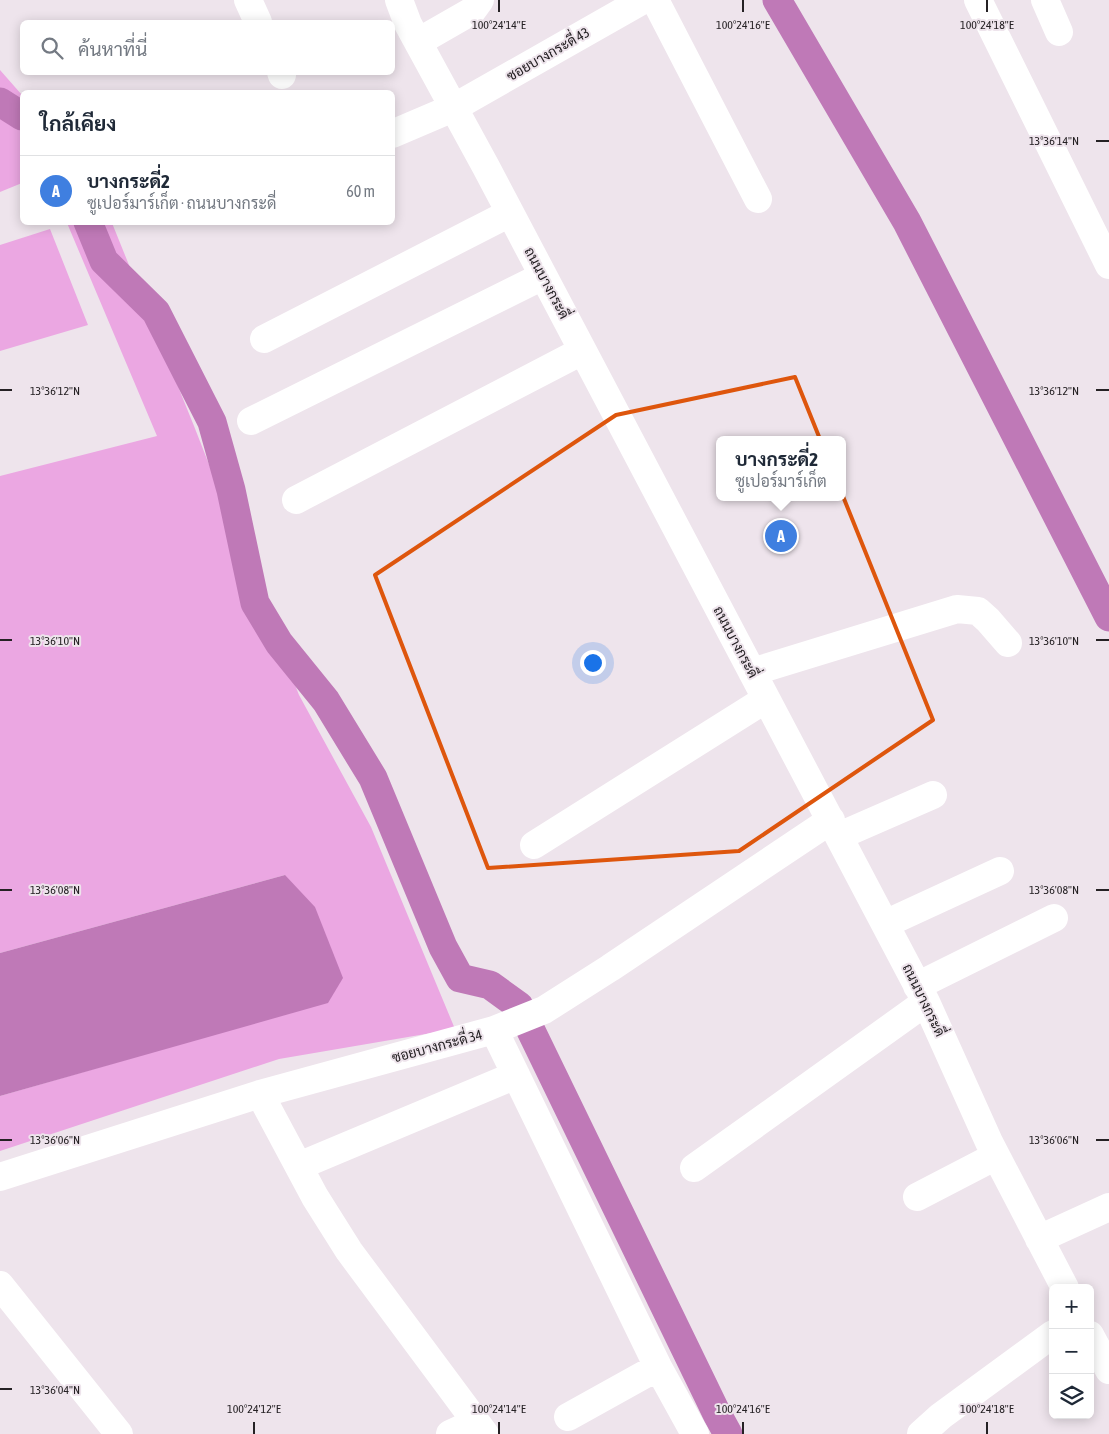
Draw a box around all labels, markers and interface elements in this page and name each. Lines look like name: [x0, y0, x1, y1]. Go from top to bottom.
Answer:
text: 100°24'14"E: [472, 18, 526, 32]
text: 100°24'16"E: [716, 18, 770, 32]
text: 100°24'18"E: [960, 18, 1014, 32]
search box: [20, 20, 395, 75]
street label: ซอยบางกระดี่ 43: [502, 20, 592, 84]
icon: search: [38, 34, 66, 62]
text: ค้นหาที่นี่: [78, 38, 147, 60]
text: ใกล้เคียง: [40, 111, 116, 135]
text: 13°36'14"N: [1029, 134, 1079, 148]
text: บางกระดี่2: [87, 170, 170, 192]
text: A: [52, 182, 60, 200]
text: 60 m: [346, 182, 375, 200]
text: ซูเปอร์มาร์เก็ต · ถนนบางกระดี่: [87, 194, 276, 212]
street label: ถนนบางกระดี่: [521, 243, 576, 322]
text: 13°36'12"N: [30, 384, 80, 398]
text: 13°36'12"N: [1029, 384, 1079, 398]
popup: [716, 436, 846, 501]
text: บางกระดี่2: [735, 448, 818, 470]
text: ซูเปอร์มาร์เก็ต: [735, 472, 827, 490]
pin: A: [765, 517, 797, 555]
street label: ถนนบางกระดี่: [710, 602, 765, 681]
text: 13°36'10"N: [30, 634, 80, 648]
text: 13°36'10"N: [1029, 634, 1079, 648]
your location: [580, 650, 606, 676]
text: 13°36'08"N: [30, 883, 80, 897]
text: 13°36'08"N: [1029, 883, 1079, 897]
street label: ถนนบางกระดี่: [900, 959, 952, 1039]
street label: ซอยบางกระดี่ 34: [389, 1022, 484, 1066]
text: 13°36'06"N: [30, 1133, 80, 1147]
text: 13°36'06"N: [1029, 1133, 1079, 1147]
map controls: [1049, 1284, 1094, 1419]
button: +: [1049, 1284, 1094, 1329]
button: −: [1049, 1329, 1094, 1374]
button: layers: [1049, 1374, 1094, 1419]
text: 13°36'04"N: [30, 1383, 80, 1397]
text: 100°24'12"E: [227, 1402, 281, 1416]
text: 100°24'14"E: [472, 1402, 526, 1416]
text: 100°24'16"E: [716, 1402, 770, 1416]
text: 100°24'18"E: [960, 1402, 1014, 1416]

